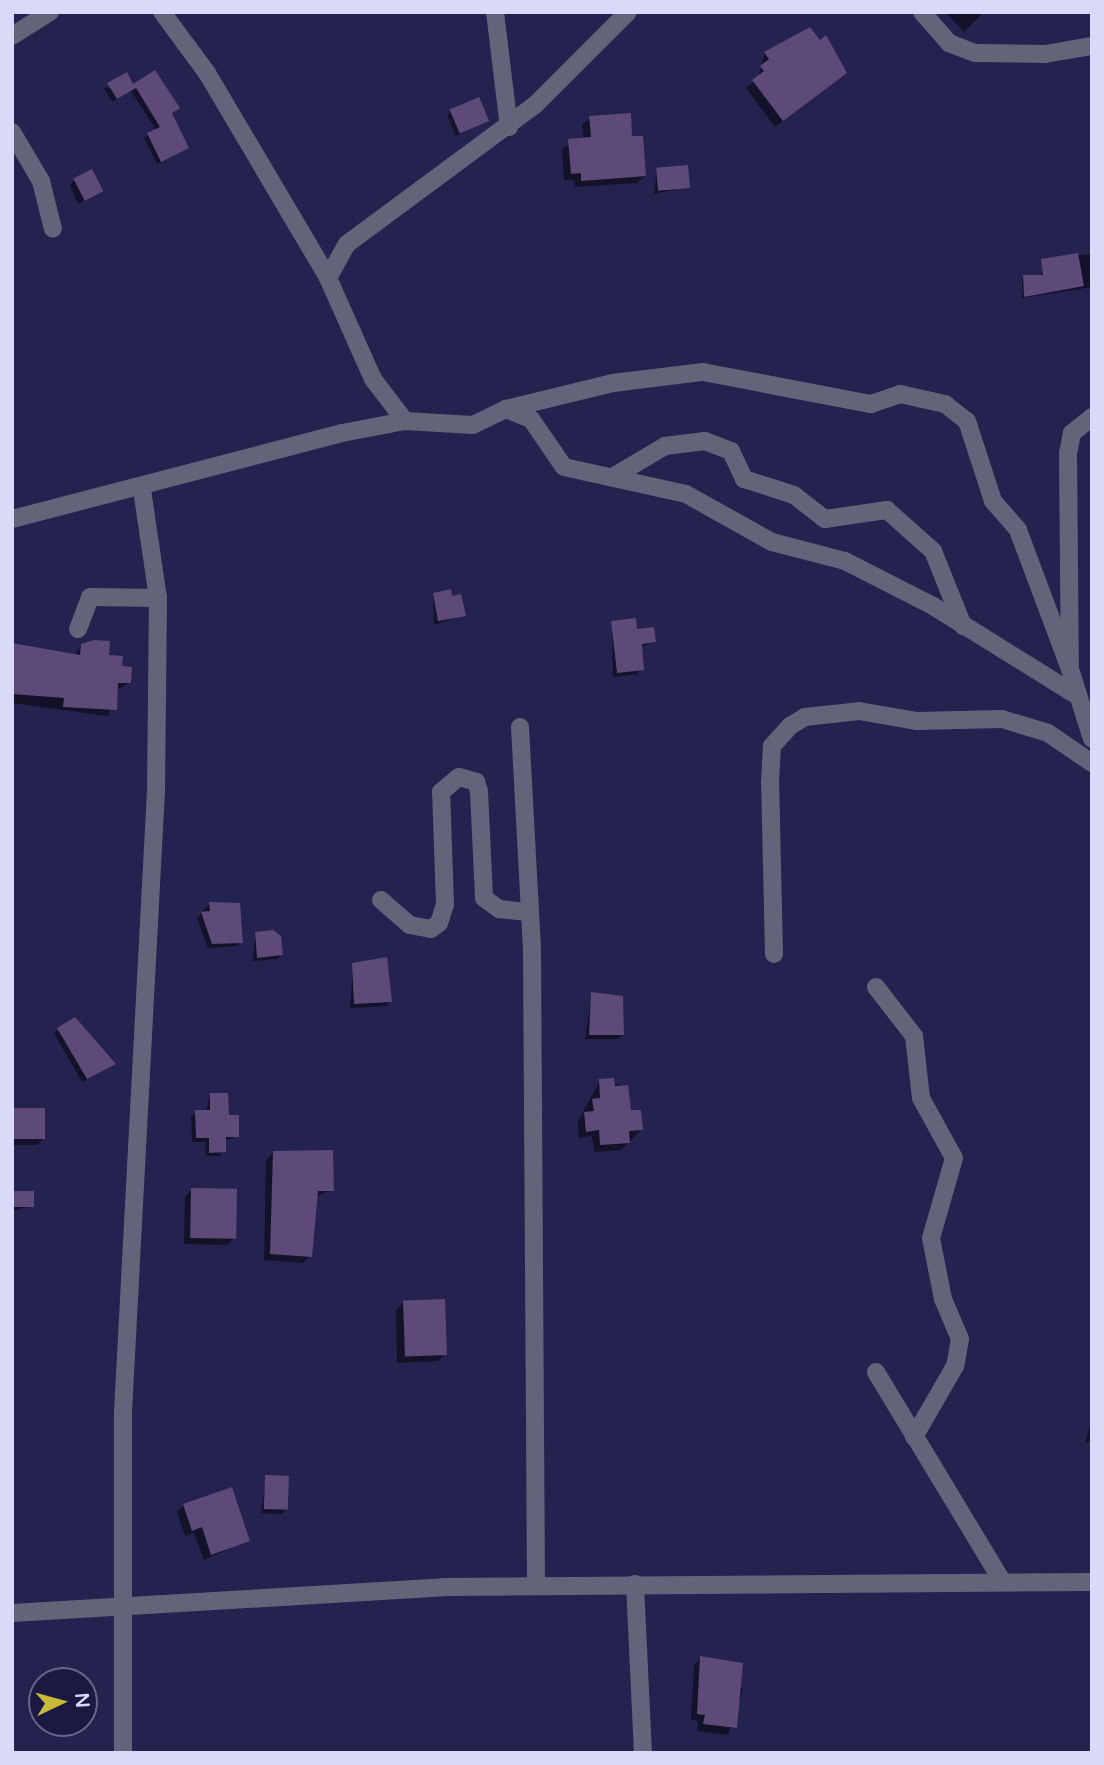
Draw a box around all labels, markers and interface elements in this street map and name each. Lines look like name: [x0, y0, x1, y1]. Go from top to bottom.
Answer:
north arrow: [28, 1667, 98, 1737]
text: N: [70, 1692, 94, 1709]

